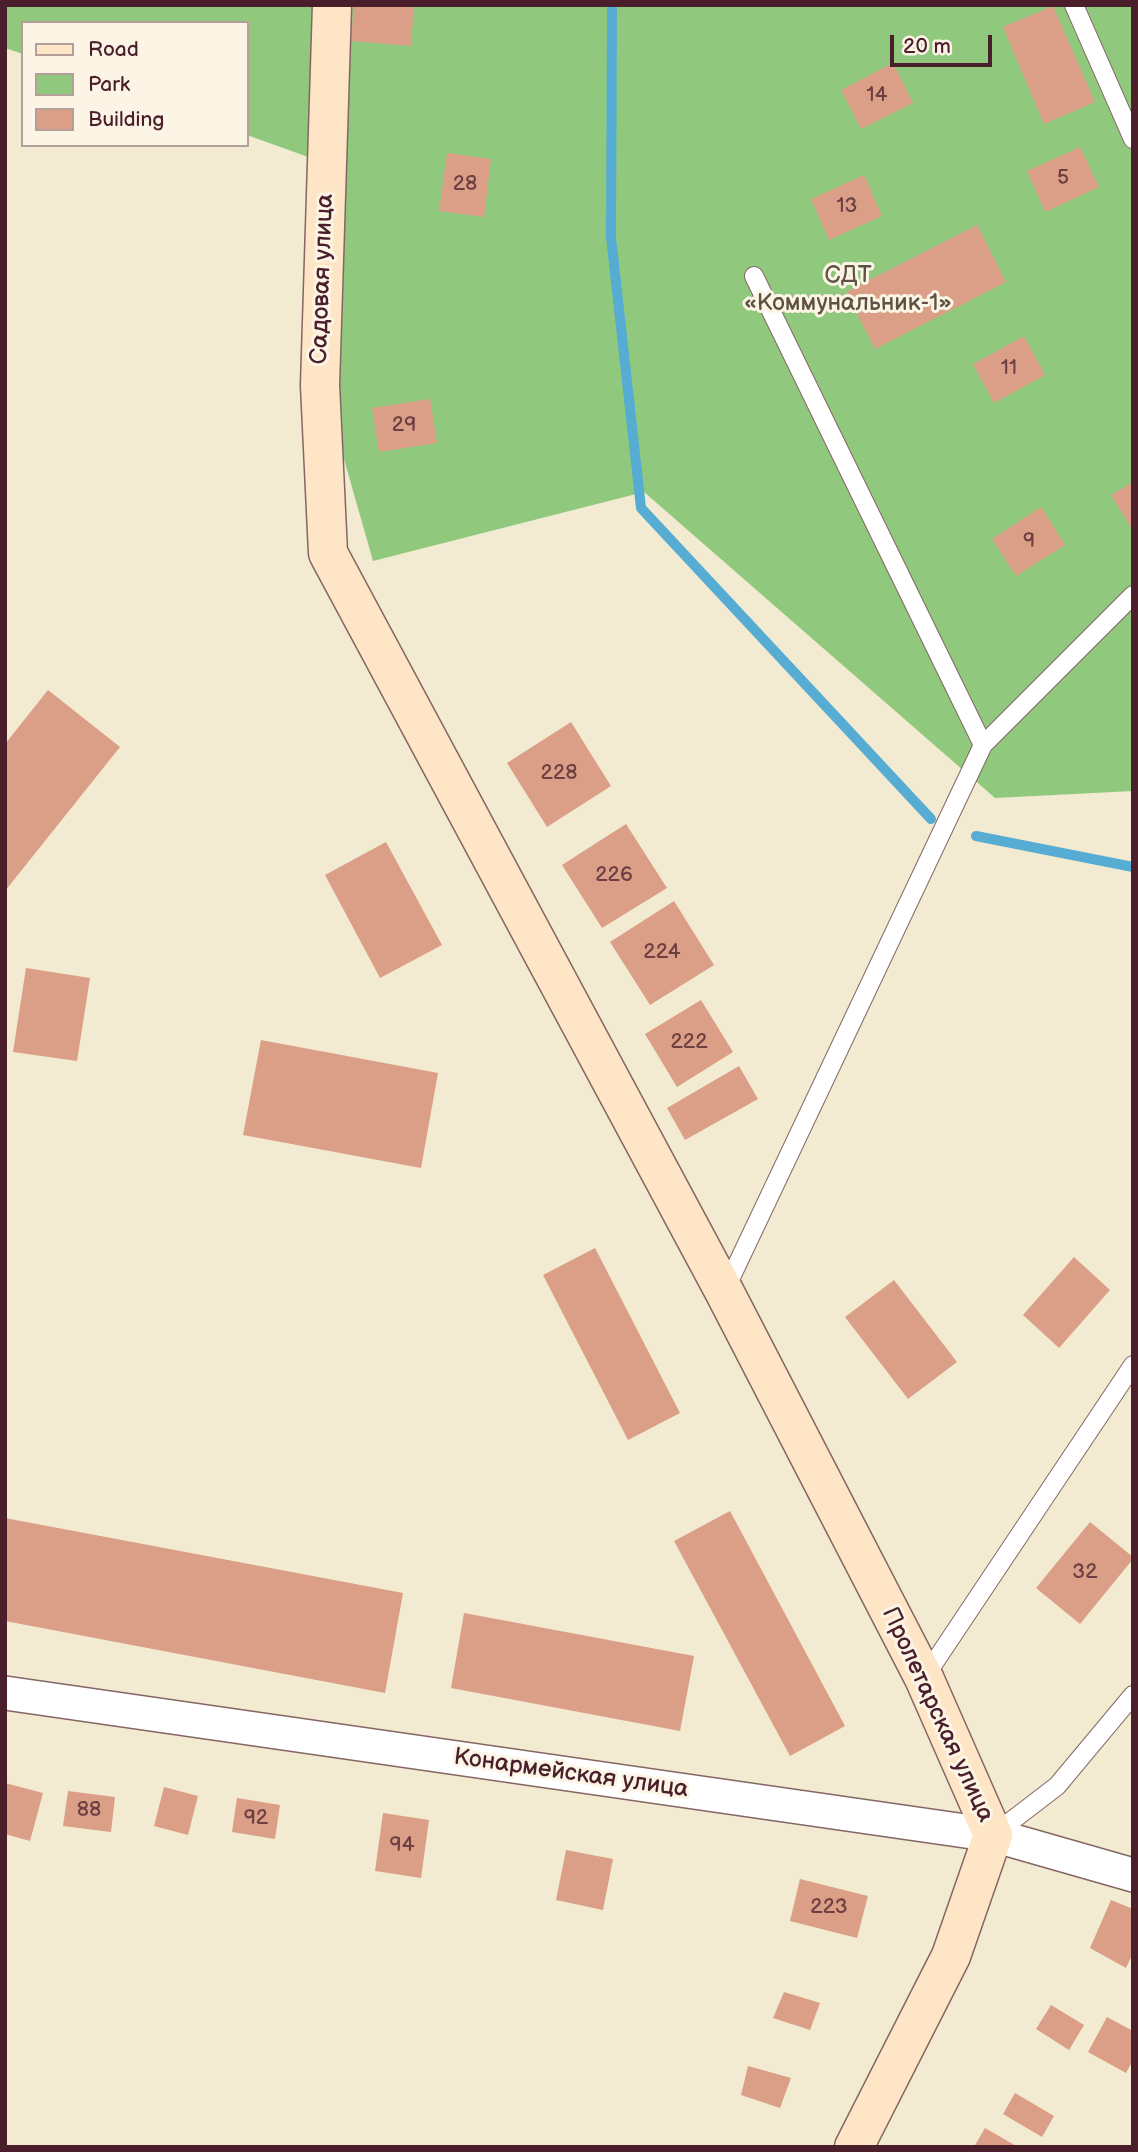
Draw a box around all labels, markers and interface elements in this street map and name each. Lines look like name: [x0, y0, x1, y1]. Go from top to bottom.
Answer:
legend: [21, 21, 248, 147]
scale bar: [893, 21, 995, 65]
text: 20 m: [903, 34, 951, 59]
text: Road: [88, 37, 139, 62]
text: Park: [88, 72, 130, 97]
house number: 14: [867, 83, 887, 109]
text: Building: [88, 107, 164, 132]
house number: 5: [1057, 166, 1069, 192]
house number: 28: [453, 172, 477, 198]
street label: Садовая улица: [306, 193, 340, 365]
house number: 13: [836, 194, 858, 220]
park label: СДТ «Коммунальник-1»: [744, 262, 952, 318]
house number: 11: [1001, 356, 1017, 382]
house number: 29: [392, 413, 416, 439]
house number: 9: [1023, 529, 1035, 555]
house number: 228: [540, 761, 578, 787]
house number: 226: [595, 863, 633, 889]
house number: 224: [643, 940, 681, 966]
house number: 222: [670, 1030, 708, 1056]
house number: 32: [1072, 1560, 1098, 1586]
street label: Пролетарская улица: [875, 1603, 999, 1827]
street label: Конармейская улица: [452, 1743, 690, 1805]
house number: 88: [77, 1798, 101, 1824]
house number: 92: [244, 1806, 268, 1832]
house number: 94: [390, 1833, 414, 1859]
house number: 223: [810, 1895, 848, 1921]

